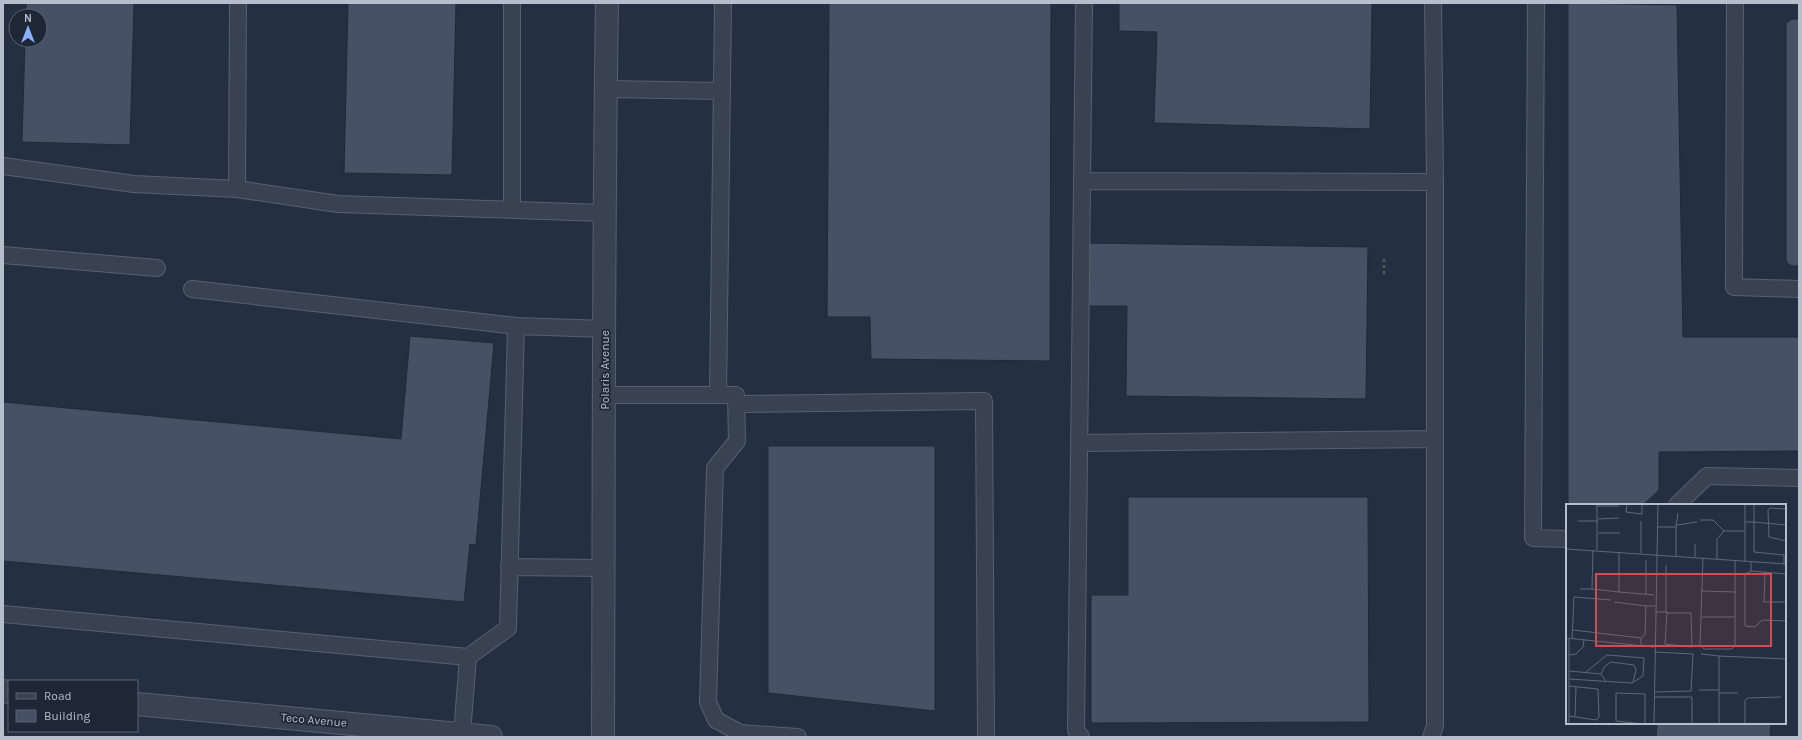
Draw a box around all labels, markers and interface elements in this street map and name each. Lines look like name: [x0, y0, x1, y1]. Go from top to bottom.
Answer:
north arrow: [8, 8, 48, 48]
text: N: [24, 12, 32, 25]
street label: Polaris Avenue: [598, 330, 612, 410]
inset map: [1566, 504, 1786, 724]
legend: [8, 680, 138, 732]
text: Road: [44, 689, 72, 703]
text: Building: [44, 709, 91, 723]
street label: Teco Avenue: [280, 710, 348, 730]

